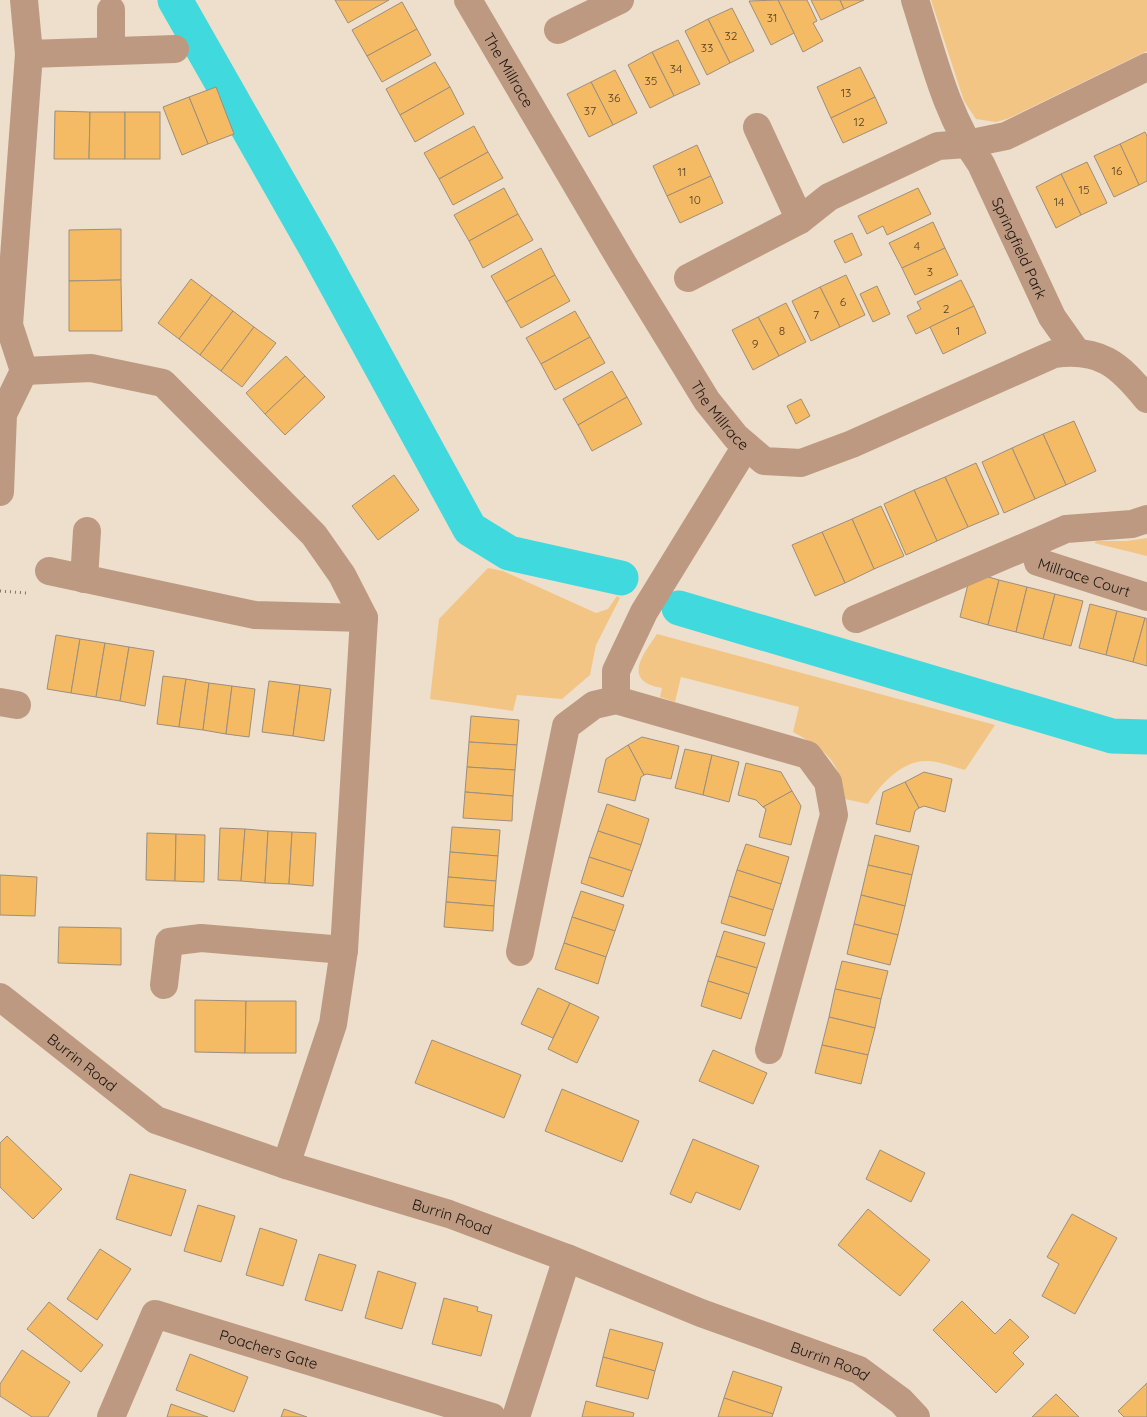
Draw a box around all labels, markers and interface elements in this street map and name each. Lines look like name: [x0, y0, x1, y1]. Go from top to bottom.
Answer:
house number: 31: [767, 10, 777, 25]
house number: 32: [725, 28, 738, 43]
street label: The Millrace: [480, 29, 538, 111]
house number: 33: [701, 40, 713, 55]
house number: 34: [670, 61, 682, 76]
house number: 35: [645, 73, 657, 88]
house number: 13: [841, 85, 851, 100]
house number: 36: [608, 90, 621, 105]
house number: 37: [584, 103, 596, 118]
house number: 12: [853, 114, 865, 129]
house number: 16: [1112, 163, 1123, 178]
house number: 11: [678, 164, 686, 179]
house number: 15: [1079, 182, 1089, 197]
house number: 10: [689, 192, 701, 207]
street label: Springfield Park: [988, 194, 1052, 302]
house number: 14: [1054, 194, 1064, 209]
house number: 4: [914, 238, 920, 253]
house number: 3: [927, 264, 933, 279]
house number: 6: [840, 294, 847, 309]
house number: 2: [943, 301, 950, 316]
house number: 7: [813, 307, 819, 322]
house number: 8: [779, 323, 785, 338]
house number: 1: [956, 323, 960, 338]
house number: 9: [752, 336, 759, 351]
street label: The Millrace: [687, 377, 753, 454]
street label: Millrace Court: [1036, 553, 1133, 601]
street label: Burrin Road: [44, 1029, 121, 1095]
street label: Burrin Road: [410, 1194, 495, 1239]
street label: Poachers Gate: [217, 1325, 320, 1373]
street label: Burrin Road: [788, 1337, 874, 1384]

